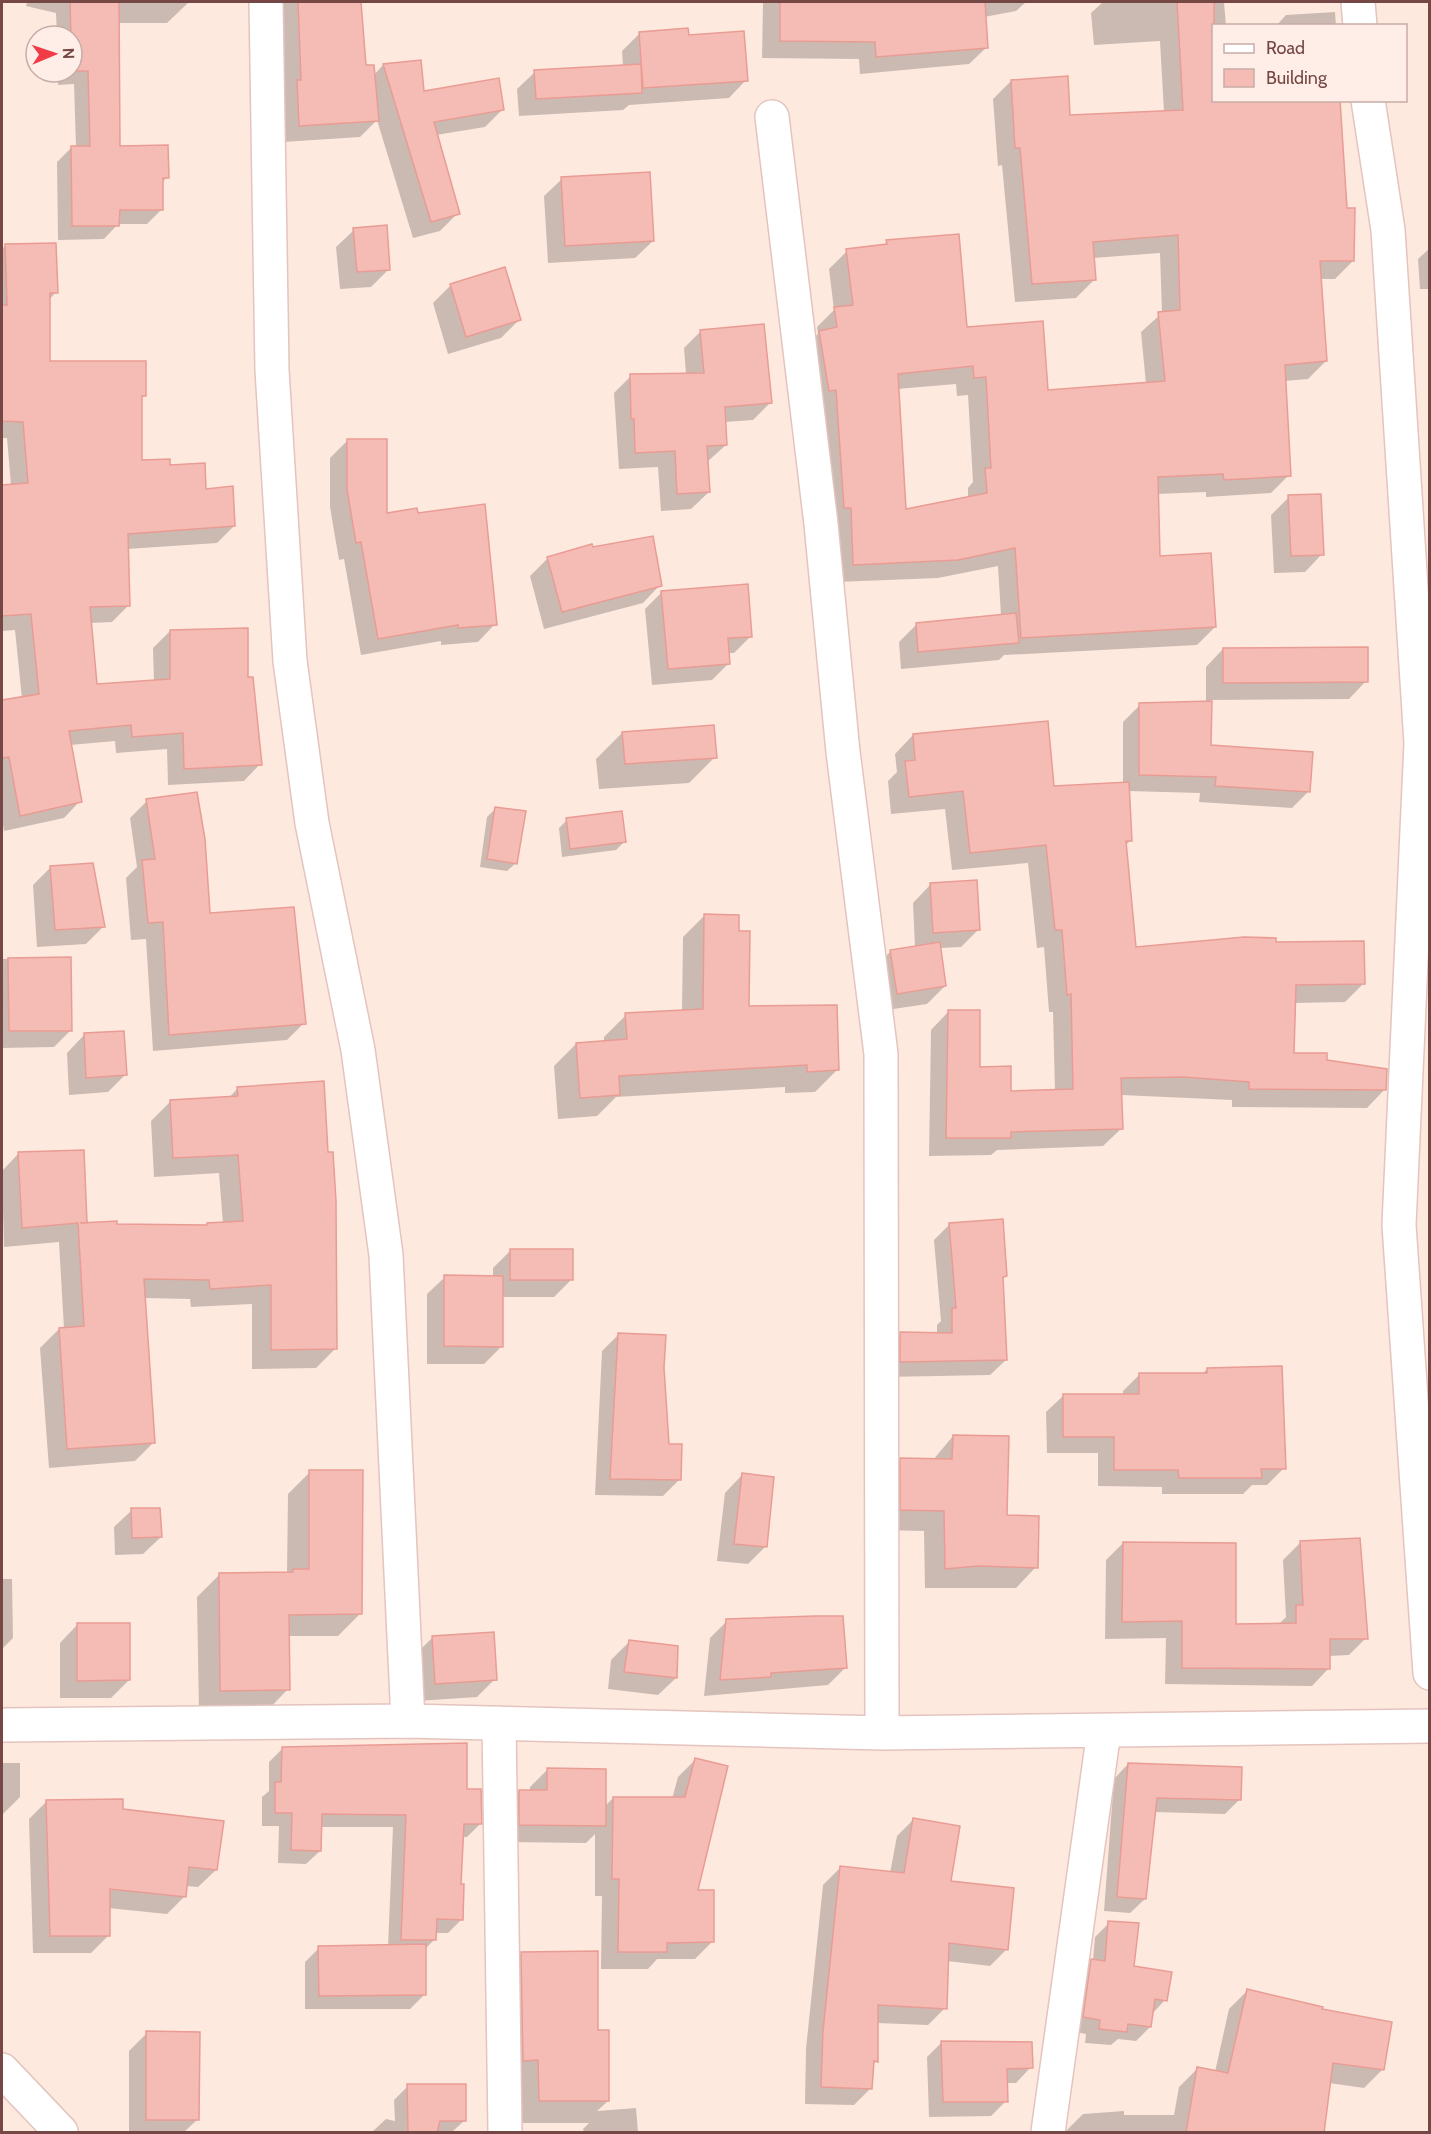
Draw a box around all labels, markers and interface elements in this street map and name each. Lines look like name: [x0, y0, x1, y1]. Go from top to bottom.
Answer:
north arrow: [24, 24, 84, 84]
legend: [1212, 24, 1407, 102]
text: Road: [1266, 37, 1305, 59]
text: N: [59, 48, 78, 59]
text: Building: [1266, 67, 1328, 89]

